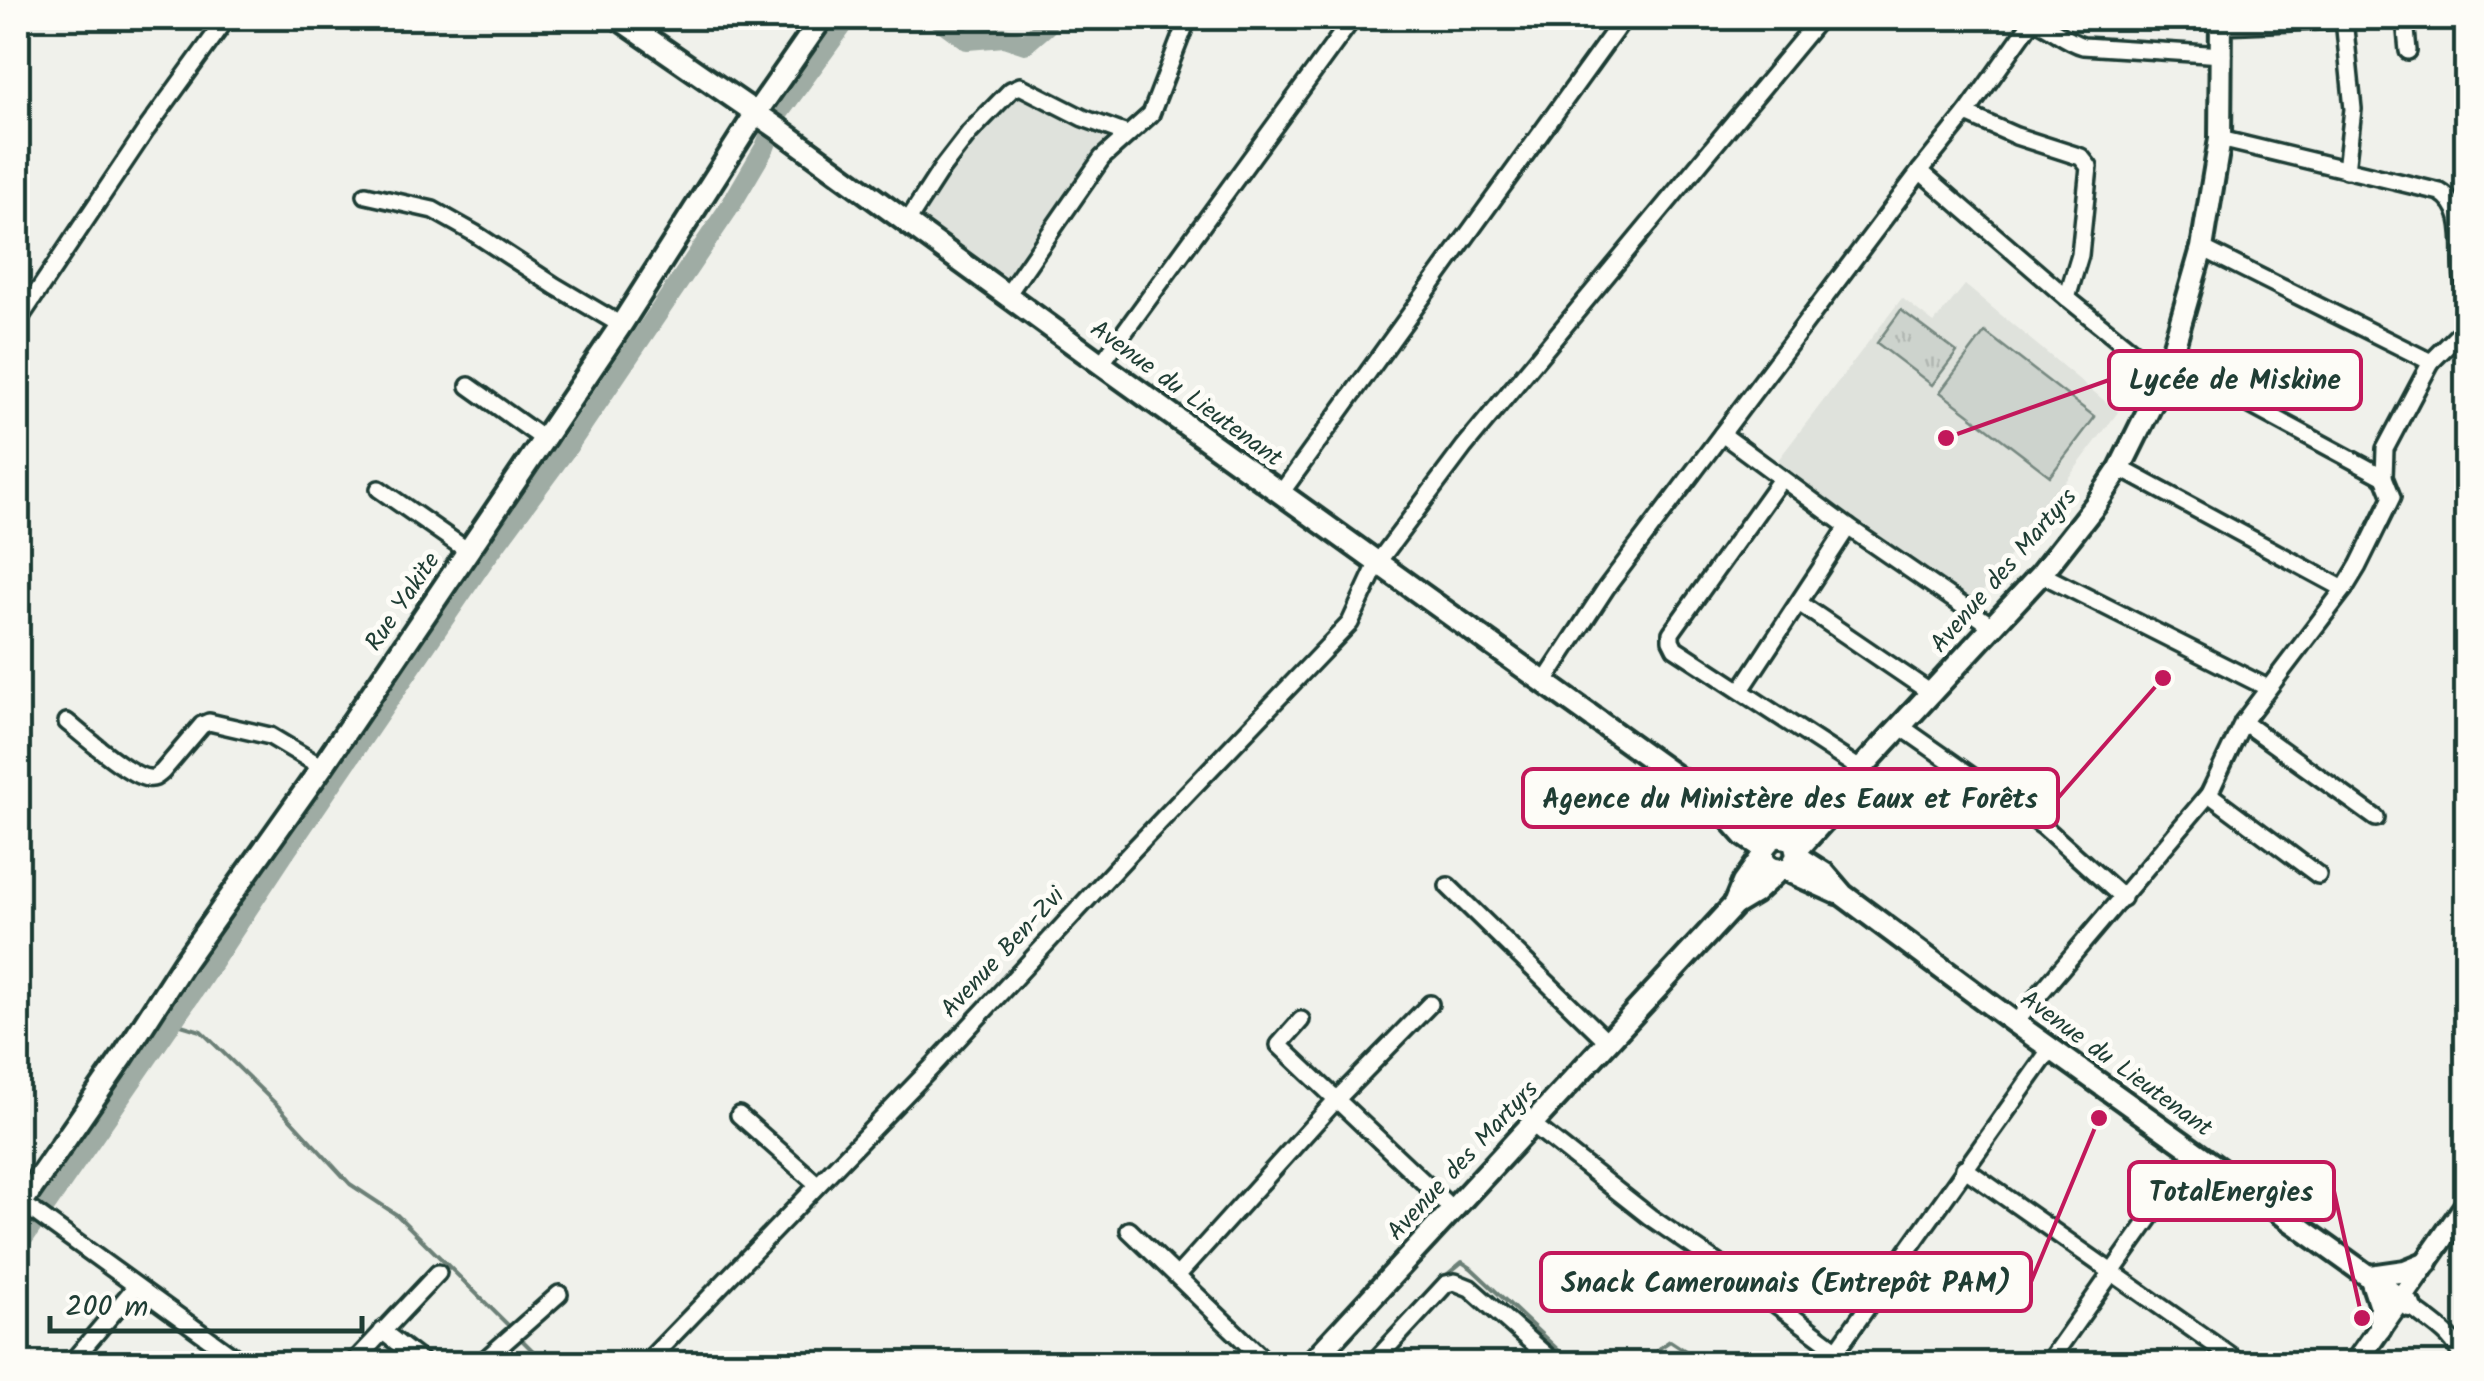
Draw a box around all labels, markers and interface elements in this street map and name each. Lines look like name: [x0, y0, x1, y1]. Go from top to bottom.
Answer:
street label: Avenue du Lieutenant: [1081, 310, 1291, 478]
callout: Lycée de Miskine: [2109, 351, 2361, 409]
text: Lycée de Miskine: [2129, 359, 2341, 404]
street label: Avenue des Martyrs: [1921, 479, 2088, 663]
street label: Rue Yakite: [355, 544, 451, 660]
callout: Agence du Ministère des Eaux et Forêts: [1523, 769, 2058, 827]
text: Agence du Ministère des Eaux et Forêts: [1542, 778, 2038, 823]
street label: Avenue Ben-Zvi: [931, 877, 1075, 1028]
street label: Avenue du Lieutenant: [2011, 980, 2221, 1148]
street label: Avenue des Martyrs: [1377, 1071, 1549, 1251]
callout: TotalEnergies: [2129, 1162, 2334, 1220]
text: TotalEnergies: [2149, 1171, 2313, 1216]
callout: Snack Camerounais (Entrepôt PAM): [1541, 1253, 2031, 1311]
text: Snack Camerounais (Entrepôt PAM): [1561, 1262, 2011, 1307]
scale bar: [50, 1271, 362, 1333]
text: 200 m: [65, 1284, 148, 1332]

